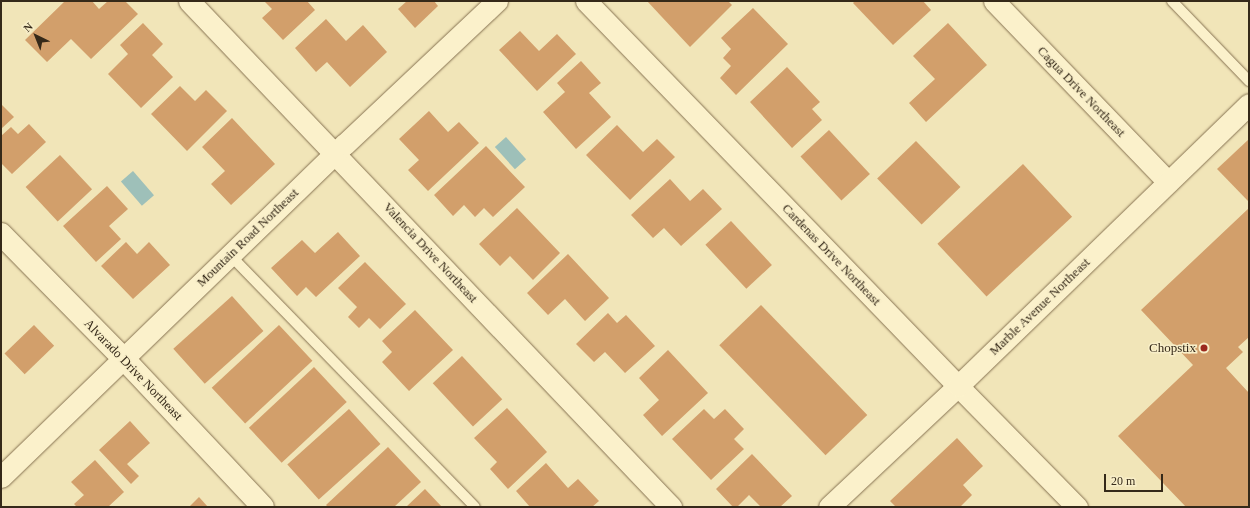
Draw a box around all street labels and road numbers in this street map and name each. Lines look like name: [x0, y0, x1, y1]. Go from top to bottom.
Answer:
street label: Cagua Drive Northeast: [1034, 43, 1128, 141]
street label: Mountain Road Northeast: [194, 185, 302, 291]
street label: Valencia Drive Northeast: [379, 200, 481, 306]
street label: Cardenas Drive Northeast: [778, 201, 884, 309]
street label: Marble Avenue Northeast: [986, 255, 1094, 359]
street label: Alvarado Drive Northeast: [80, 316, 186, 424]

